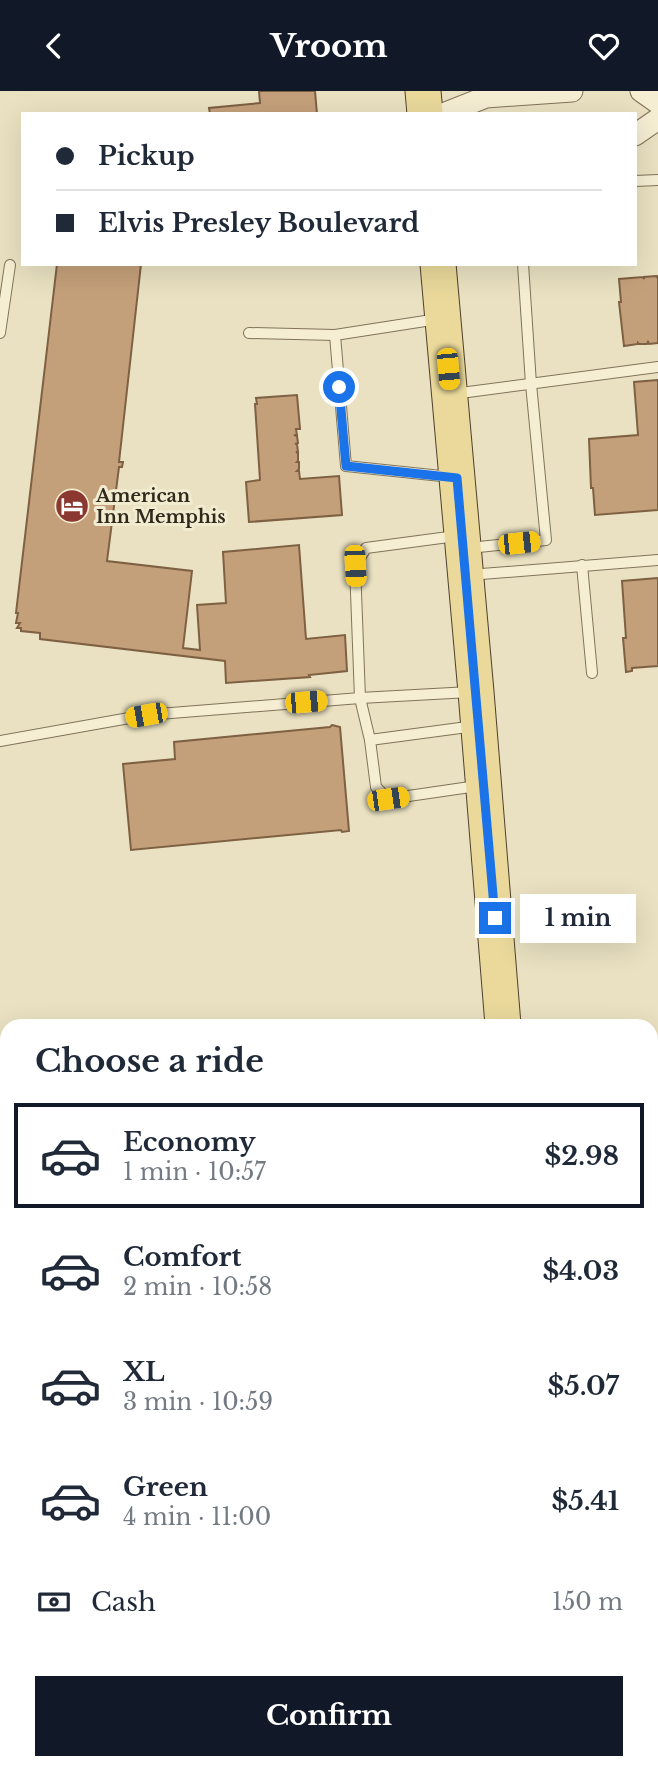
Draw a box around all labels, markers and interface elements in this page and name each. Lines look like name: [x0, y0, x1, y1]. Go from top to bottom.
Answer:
text: Vroom: [270, 26, 388, 66]
icon: back: [35, 27, 73, 65]
icon: heart: [585, 27, 623, 65]
text: Pickup: [98, 140, 195, 172]
text: Elvis Presley Boulevard: [98, 207, 419, 239]
car: [436, 347, 461, 391]
route start: [323, 371, 355, 403]
place label: American Inn Memphis: [95, 485, 226, 528]
hotel icon: American Inn Memphis: [53, 487, 91, 525]
car: [498, 530, 541, 556]
car: [344, 544, 367, 588]
car: [285, 690, 328, 714]
car: [124, 701, 169, 729]
car: [366, 786, 411, 812]
callout: 1 min: [520, 893, 635, 943]
route end: [479, 902, 511, 934]
text: 1 min: [545, 904, 611, 932]
text: Choose a ride: [35, 1041, 264, 1081]
icon: car: [39, 1124, 102, 1187]
text: Economy: [123, 1126, 256, 1158]
text: $2.98: [545, 1140, 619, 1172]
text: 1 min · 10:57: [123, 1158, 266, 1186]
icon: car: [39, 1239, 102, 1302]
text: Comfort: [123, 1241, 241, 1273]
text: $4.03: [543, 1255, 619, 1287]
text: 2 min · 10:58: [123, 1273, 272, 1301]
icon: car: [39, 1354, 102, 1417]
text: XL: [123, 1356, 165, 1388]
text: $5.07: [547, 1370, 619, 1402]
text: 3 min · 10:59: [123, 1388, 273, 1416]
icon: car: [39, 1469, 102, 1532]
text: Green: [123, 1471, 208, 1503]
text: $5.41: [551, 1485, 619, 1517]
text: 4 min · 11:00: [123, 1503, 271, 1531]
icon: cash: [35, 1583, 73, 1621]
text: Cash: [91, 1586, 156, 1618]
text: 150 m: [552, 1588, 623, 1616]
button: Confirm: [35, 1676, 623, 1756]

